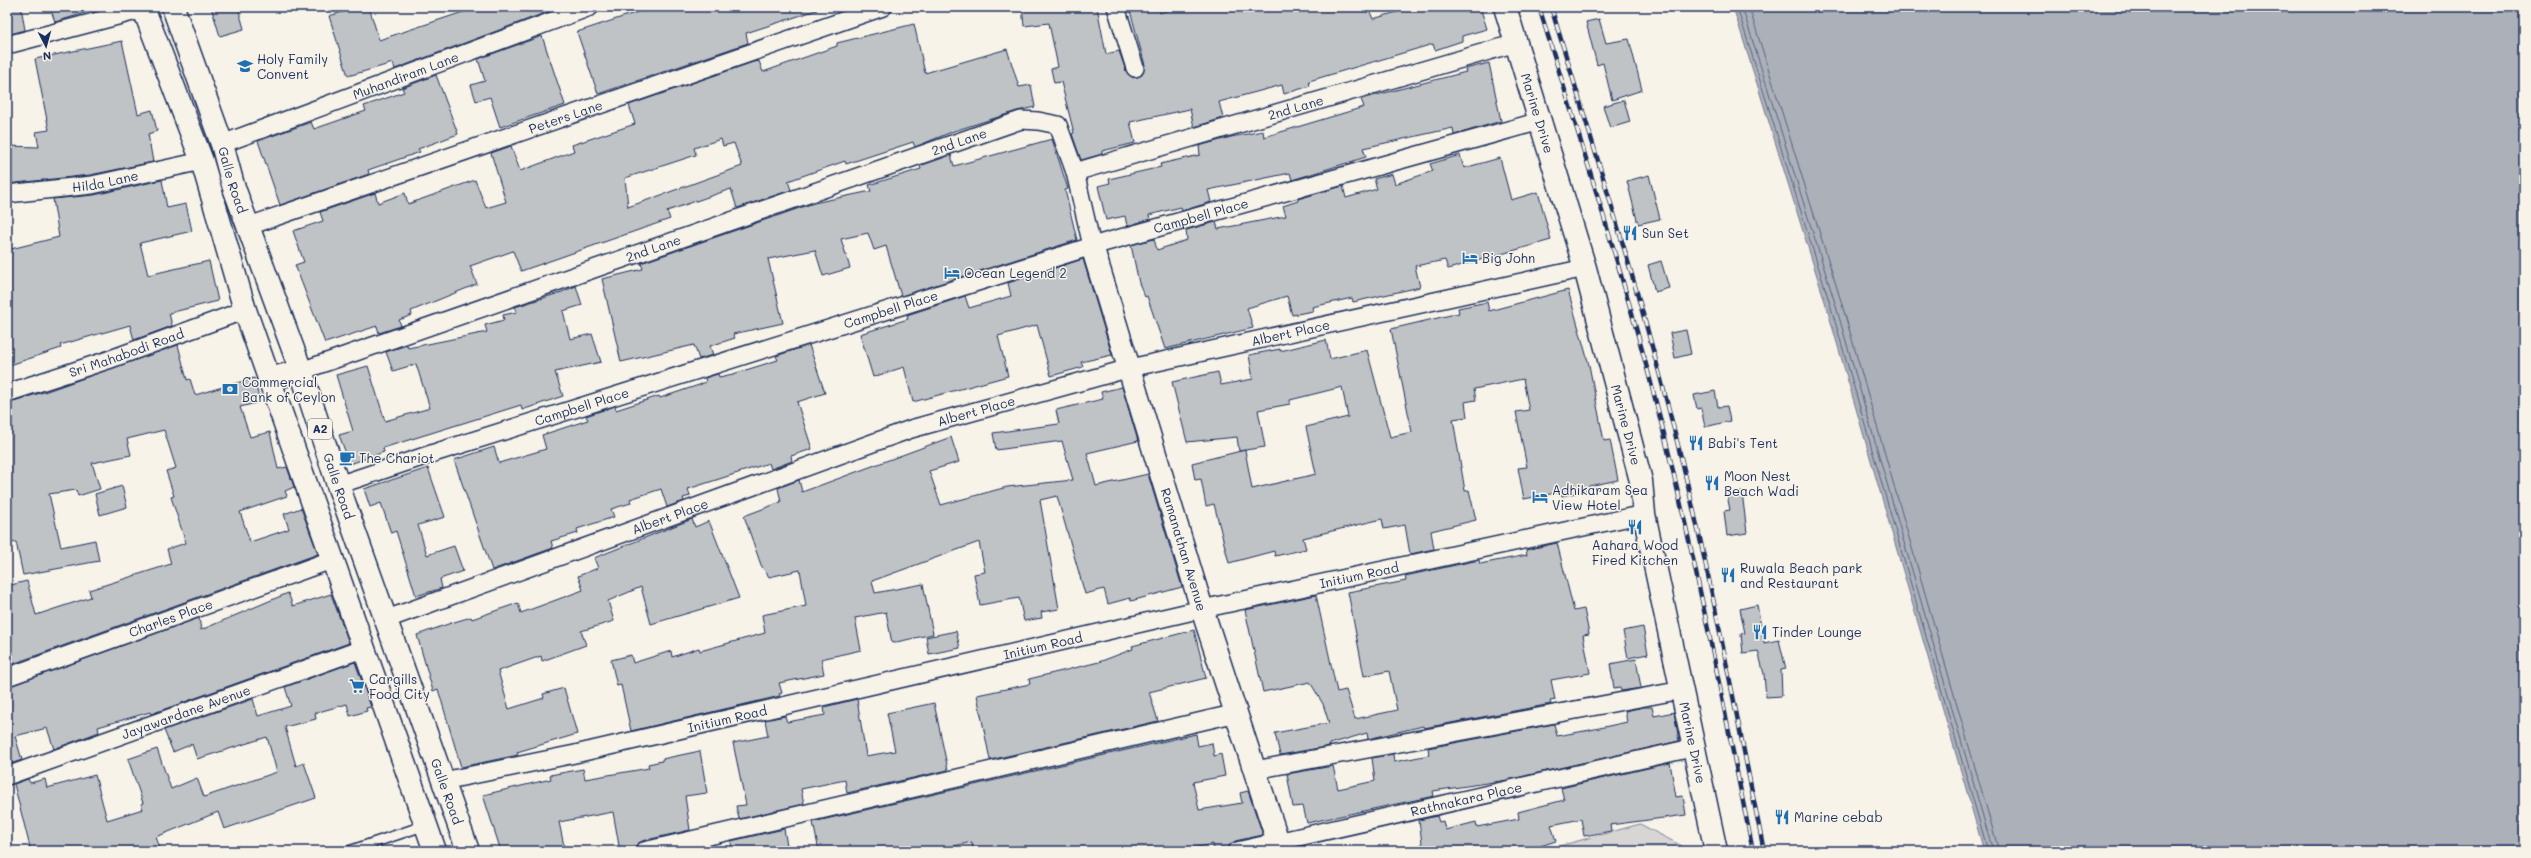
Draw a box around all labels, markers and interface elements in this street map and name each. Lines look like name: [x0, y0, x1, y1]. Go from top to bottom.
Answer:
north arrow: [26, 26, 66, 66]
street label: Muhandiram Lane: [350, 48, 461, 103]
text: N: [42, 49, 52, 64]
place label: Holy Family Convent: [257, 50, 328, 82]
school or university icon: Holy Family Convent: [236, 57, 254, 75]
street label: Marine Drive: [1518, 71, 1558, 155]
street label: 2nd Lane: [1266, 91, 1325, 123]
street label: Peters Lane: [526, 96, 605, 137]
street label: 2nd Lane: [929, 124, 989, 159]
street label: Galle Road: [215, 145, 252, 215]
street label: Hilda Lane: [71, 166, 140, 195]
street label: Campbell Place: [1151, 194, 1250, 236]
restaurant icon: Sun Set: [1621, 224, 1639, 242]
place label: Sun Set: [1642, 224, 1689, 241]
street label: 2nd Lane: [623, 230, 683, 265]
hotel icon: Big John: [1461, 249, 1479, 267]
place label: Big John: [1482, 249, 1535, 266]
hotel icon: Ocean Legend 2: [943, 264, 961, 282]
place label: Ocean Legend 2: [964, 264, 1067, 281]
street label: Campbell Place: [841, 286, 940, 332]
street label: Albert Place: [1249, 315, 1331, 349]
street label: Sri Mahabodi Road: [67, 324, 186, 380]
place label: Commercial Bank of Ceylon: [242, 373, 336, 405]
bank icon: Commercial Bank of Ceylon: [221, 380, 239, 398]
street label: Marine Drive: [1608, 382, 1645, 467]
street label: Campbell Place: [532, 383, 631, 429]
street label: Albert Place: [935, 391, 1017, 429]
road number: A2: [308, 419, 332, 439]
restaurant icon: Babi's Tent: [1687, 434, 1705, 452]
place label: Babi's Tent: [1708, 434, 1778, 451]
cafe icon: The Chariot: [338, 449, 356, 467]
place label: The Chariot: [359, 449, 435, 466]
street label: Galle Road: [320, 451, 358, 521]
place label: Moon Nest Beach Wadi: [1724, 467, 1799, 499]
restaurant icon: Moon Nest Beach Wadi: [1703, 474, 1721, 492]
place label: Adhikaram Sea View Hotel: [1552, 481, 1648, 513]
street label: Ramanathan Avenue: [1158, 486, 1211, 613]
hotel icon: Adhikaram Sea View Hotel: [1531, 488, 1549, 506]
street label: Albert Place: [629, 494, 710, 538]
restaurant icon: Aahara Wood Fired Kitchen: [1626, 518, 1644, 536]
place label: Aahara Wood Fired Kitchen: [1592, 536, 1678, 568]
street label: Initium Road: [1318, 558, 1400, 592]
place label: Ruwala Beach park and Restaurant: [1740, 559, 1862, 591]
restaurant icon: Ruwala Beach park and Restaurant: [1719, 566, 1737, 584]
street label: Charles Place: [126, 595, 215, 640]
restaurant icon: Tinder Lounge: [1751, 623, 1769, 641]
place label: Tinder Lounge: [1772, 623, 1862, 640]
street label: Initium Road: [1002, 628, 1084, 663]
place label: Cargills Food City: [369, 670, 430, 702]
supermarket icon: Cargills Food City: [348, 677, 366, 695]
street label: Jayawardane Avenue: [119, 681, 253, 742]
street label: Marine Drive: [1676, 700, 1710, 785]
street label: Initium Road: [686, 701, 768, 736]
street label: Galle Road: [428, 756, 467, 827]
street label: Rathnakara Place: [1409, 778, 1523, 819]
restaurant icon: Marine cebab: [1773, 808, 1791, 826]
place label: Marine cebab: [1794, 808, 1883, 825]

